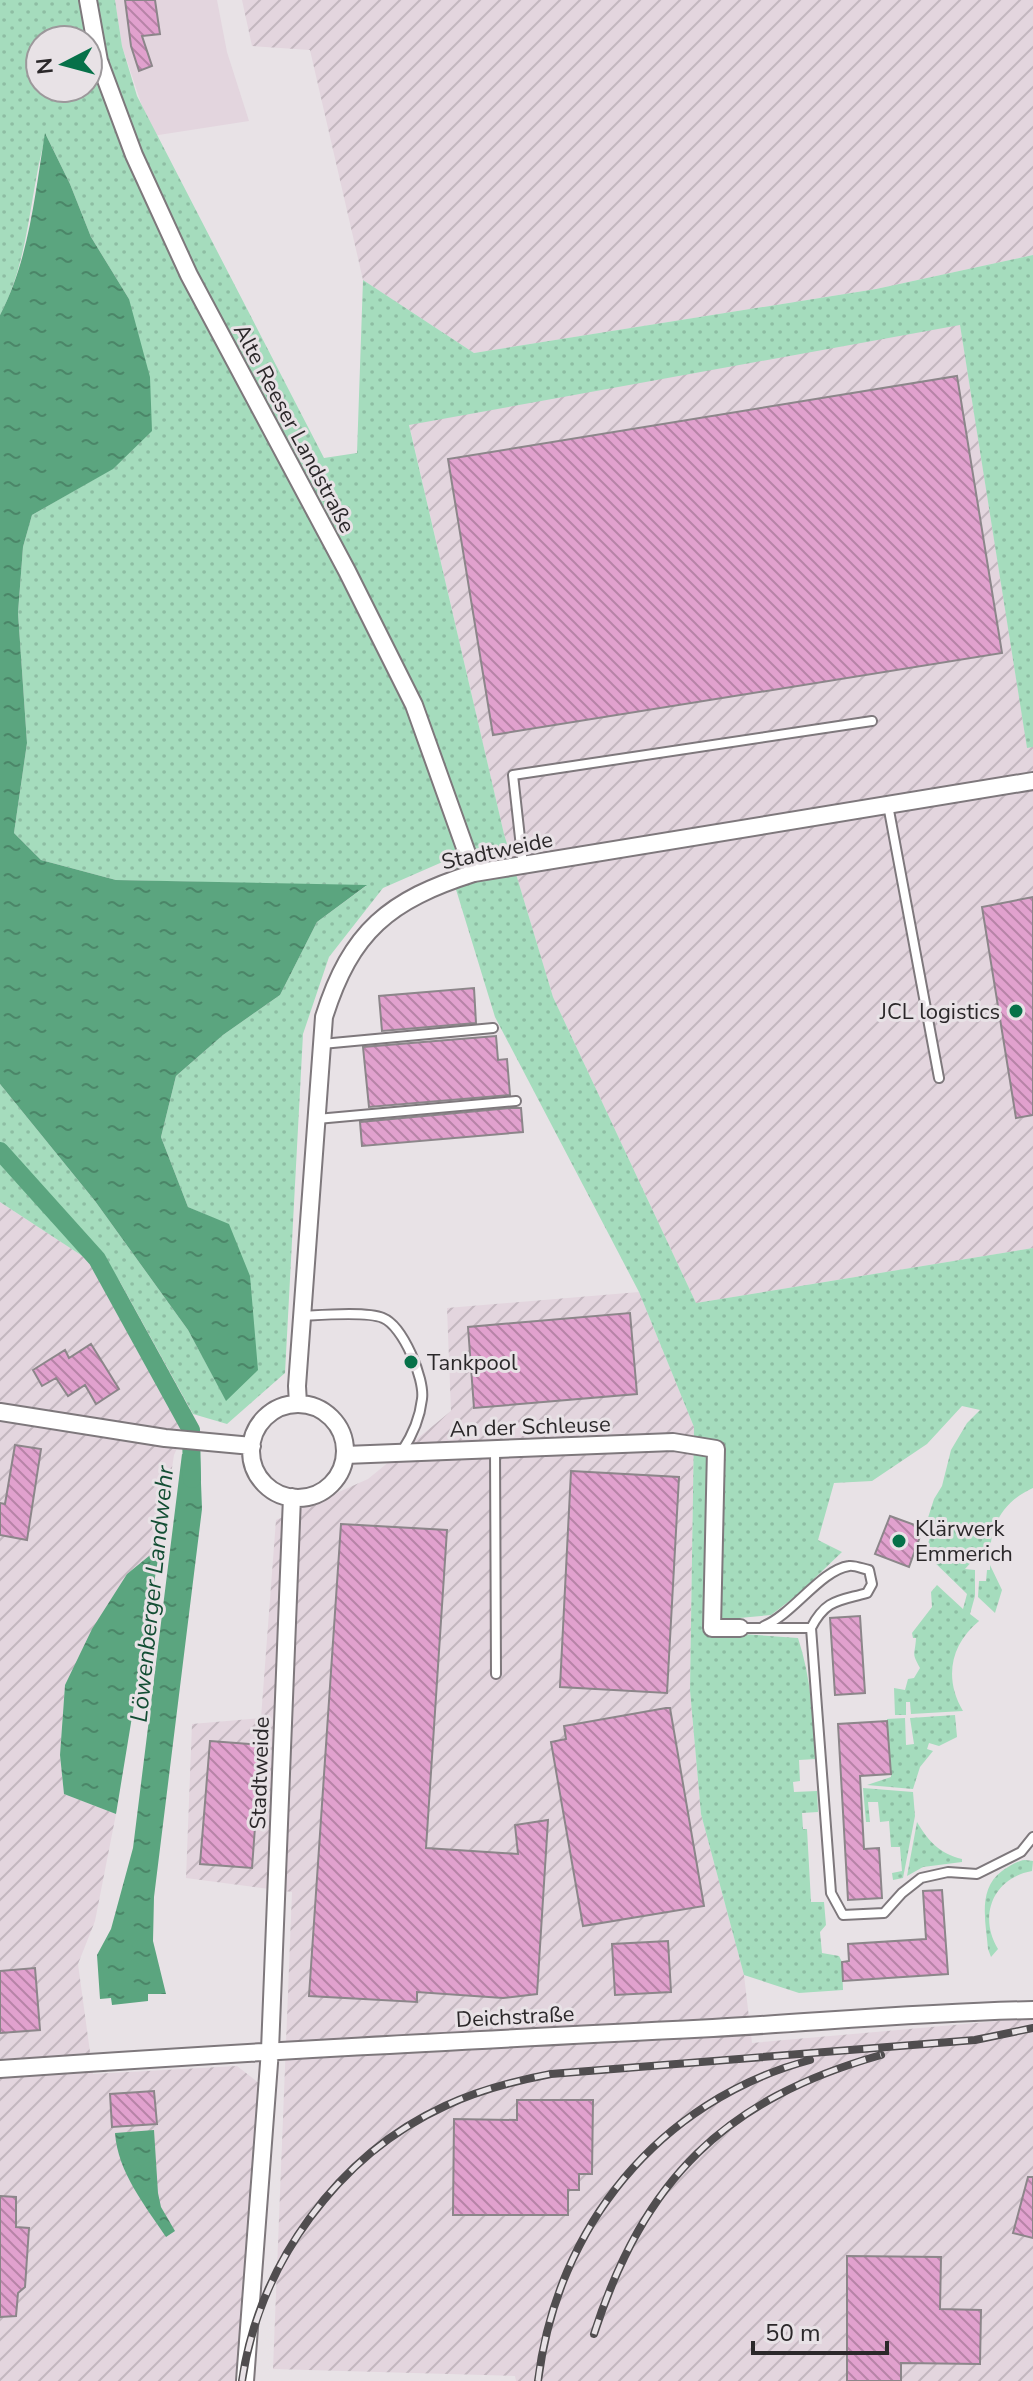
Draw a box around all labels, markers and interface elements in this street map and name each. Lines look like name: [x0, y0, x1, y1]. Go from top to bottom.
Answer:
north arrow: [24, 24, 104, 104]
text: N: [29, 56, 61, 76]
street label: Alte Reeser Landstraße: [226, 319, 362, 538]
street label: Stadtweide: [439, 825, 556, 877]
place label: JCL logistics: [879, 997, 1000, 1027]
marker: JCL logistics: [1007, 1002, 1025, 1020]
place label: Tankpool: [427, 1348, 518, 1378]
marker: Tankpool: [402, 1353, 420, 1371]
street label: An der Schleuse: [449, 1409, 611, 1445]
water label: Löwenberger Landwehr: [123, 1463, 182, 1724]
place label: Klärwerk Emmerich: [915, 1514, 1013, 1569]
marker: Klärwerk Emmerich: [890, 1532, 908, 1550]
street label: Stadtweide: [243, 1716, 277, 1830]
street label: Deichstraße: [455, 1999, 575, 2035]
scale bar: [753, 2305, 887, 2355]
text: 50 m: [765, 2317, 821, 2349]

